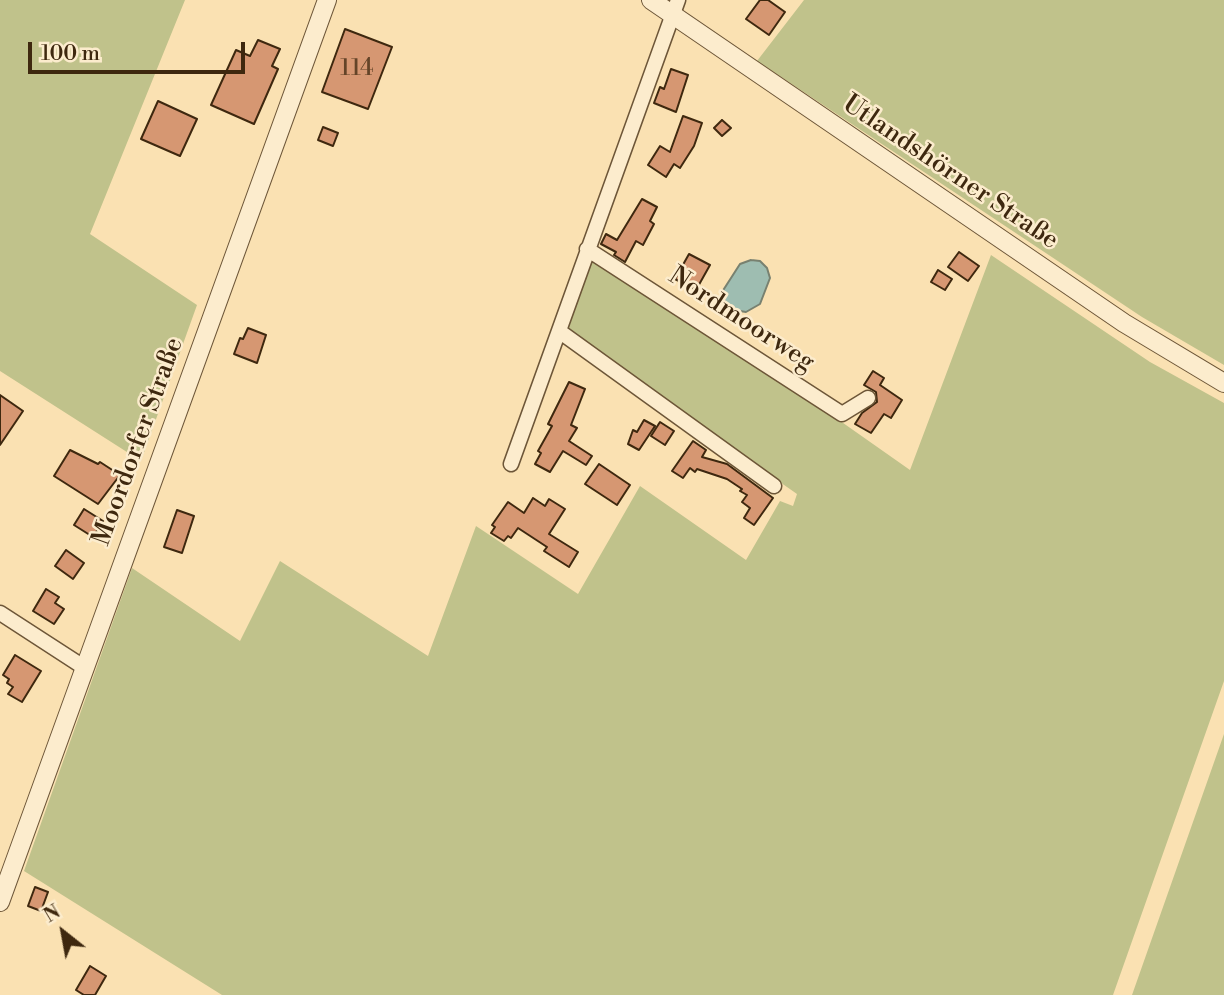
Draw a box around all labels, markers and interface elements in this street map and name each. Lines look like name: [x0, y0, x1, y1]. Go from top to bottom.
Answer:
scale bar: [32, 28, 248, 72]
text: 100 m: [41, 41, 100, 67]
house number: 114: [340, 55, 374, 83]
street label: Utlandshörner Straße: [836, 89, 1064, 257]
street label: Nordmoorweg: [662, 261, 820, 379]
street label: Moordorfer Straße: [87, 334, 191, 550]
north arrow: [28, 897, 98, 967]
text: N: [40, 900, 65, 928]

